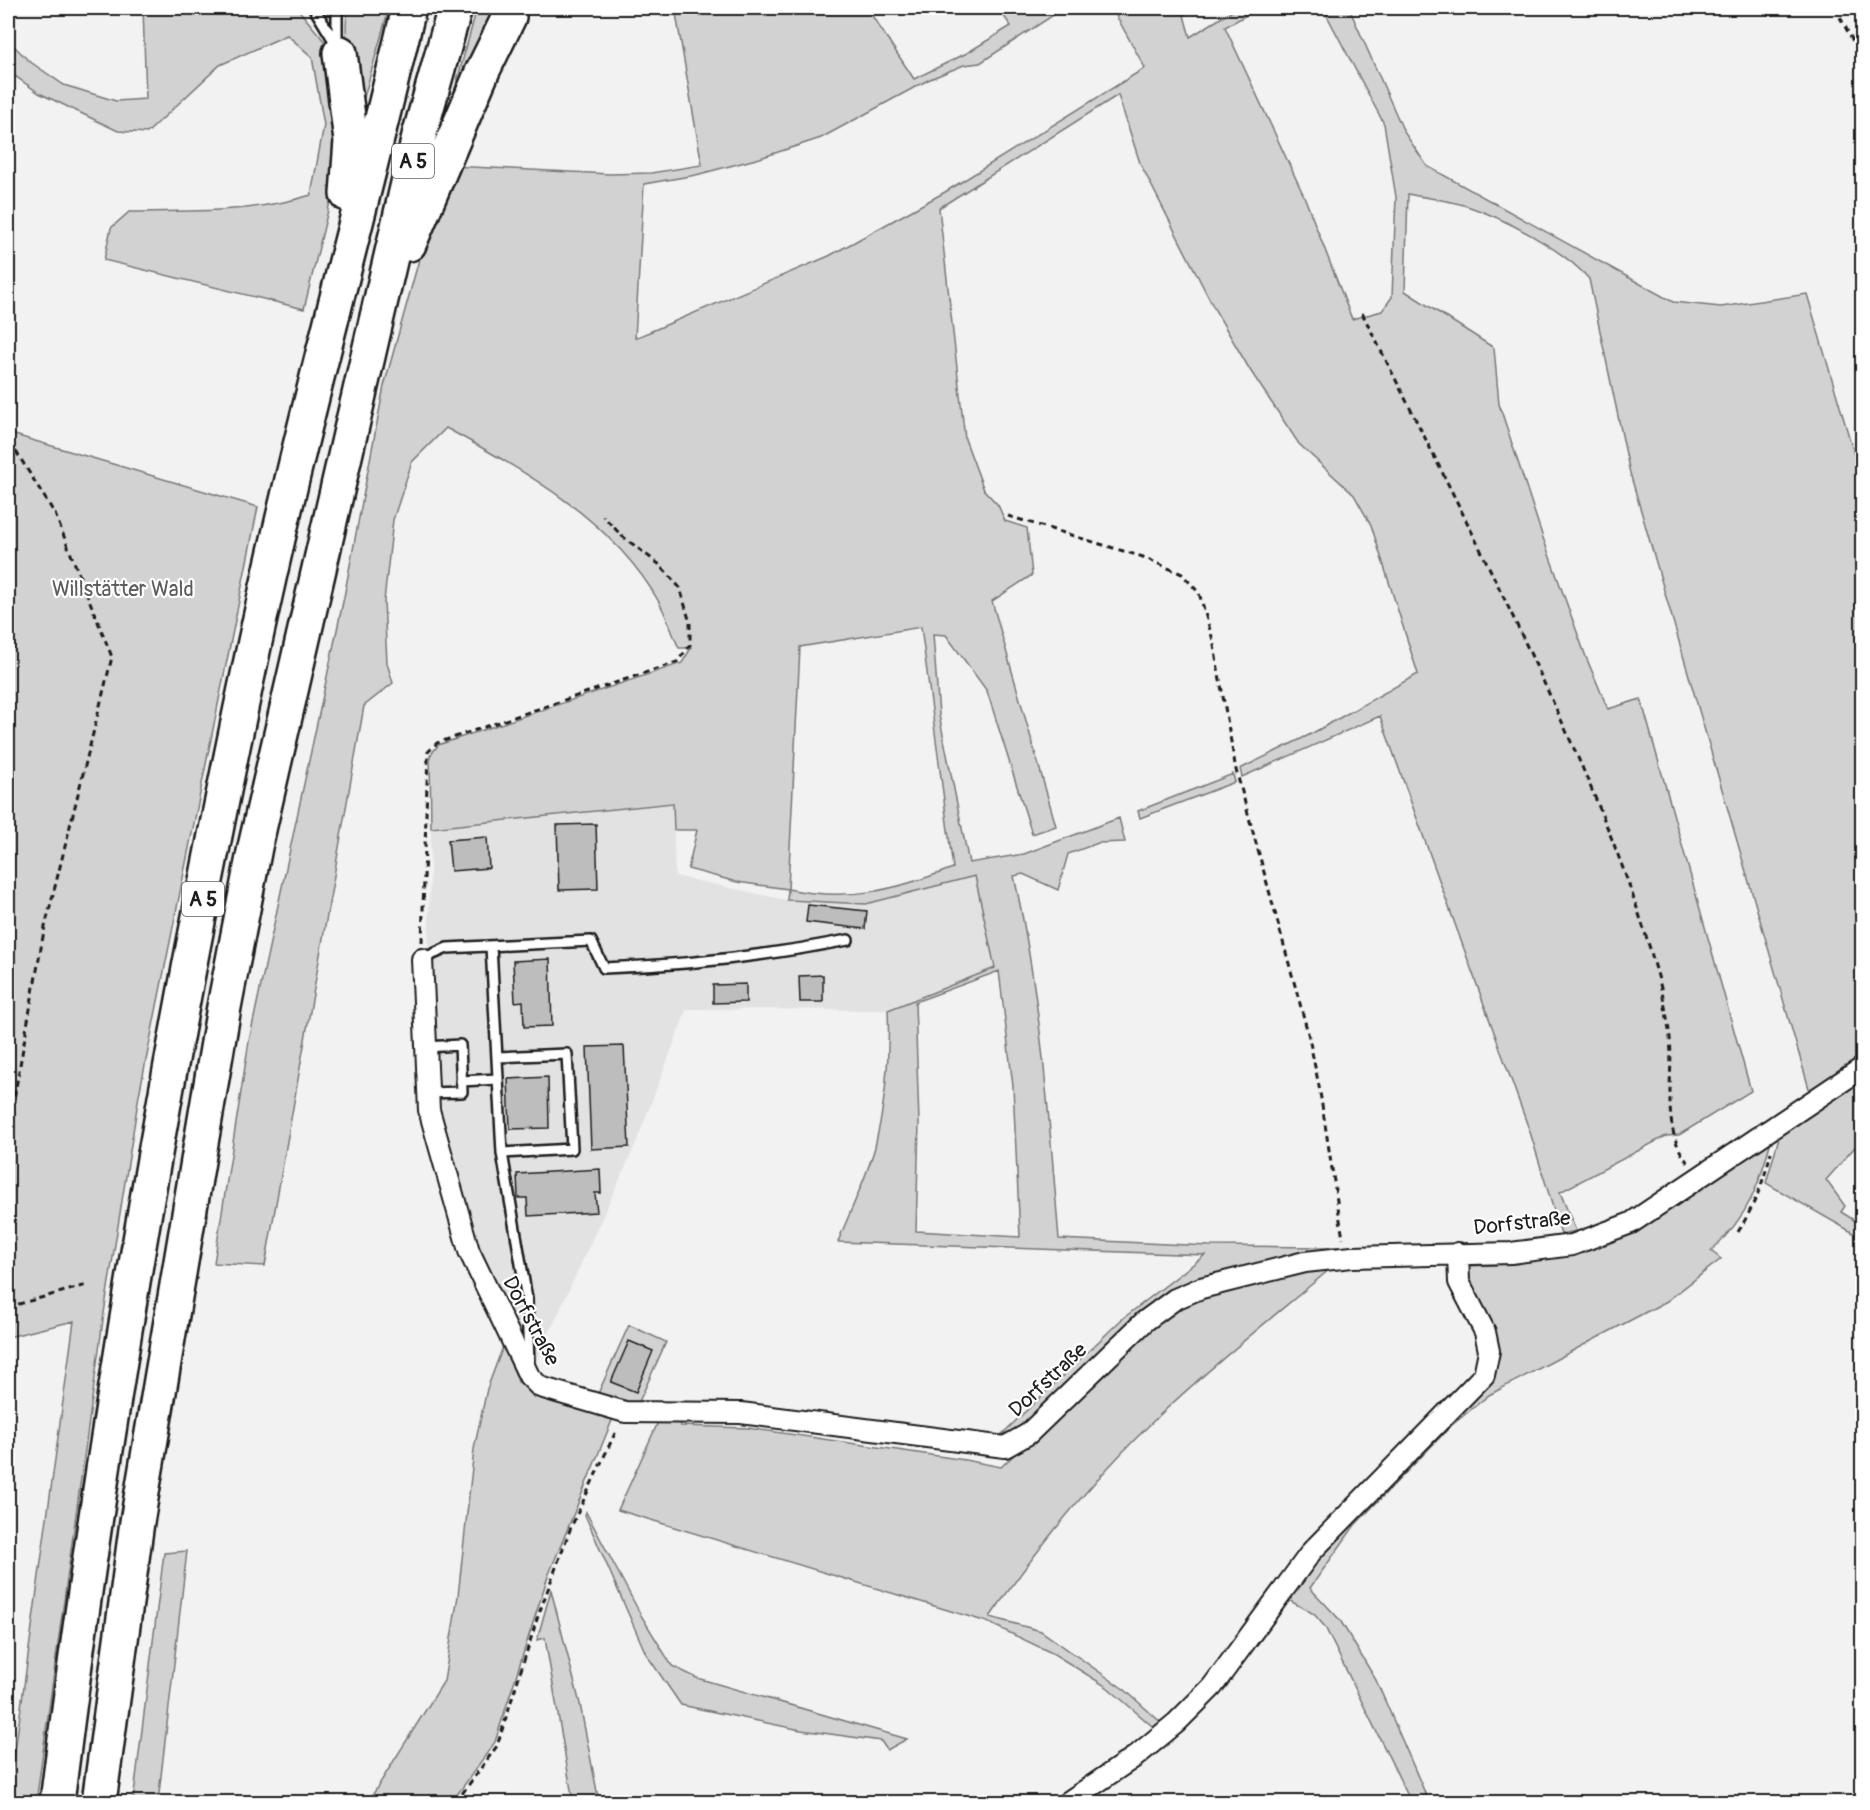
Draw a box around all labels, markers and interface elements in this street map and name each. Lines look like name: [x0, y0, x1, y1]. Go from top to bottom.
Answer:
road number: A 5: [392, 144, 434, 178]
park label: Willstätter Wald: [52, 576, 194, 603]
road number: A 5: [182, 882, 224, 916]
street label: Dorfstraße: [1472, 1204, 1572, 1242]
street label: Dorfstraße: [496, 1272, 566, 1371]
street label: Dorfstraße: [1003, 1336, 1093, 1423]

